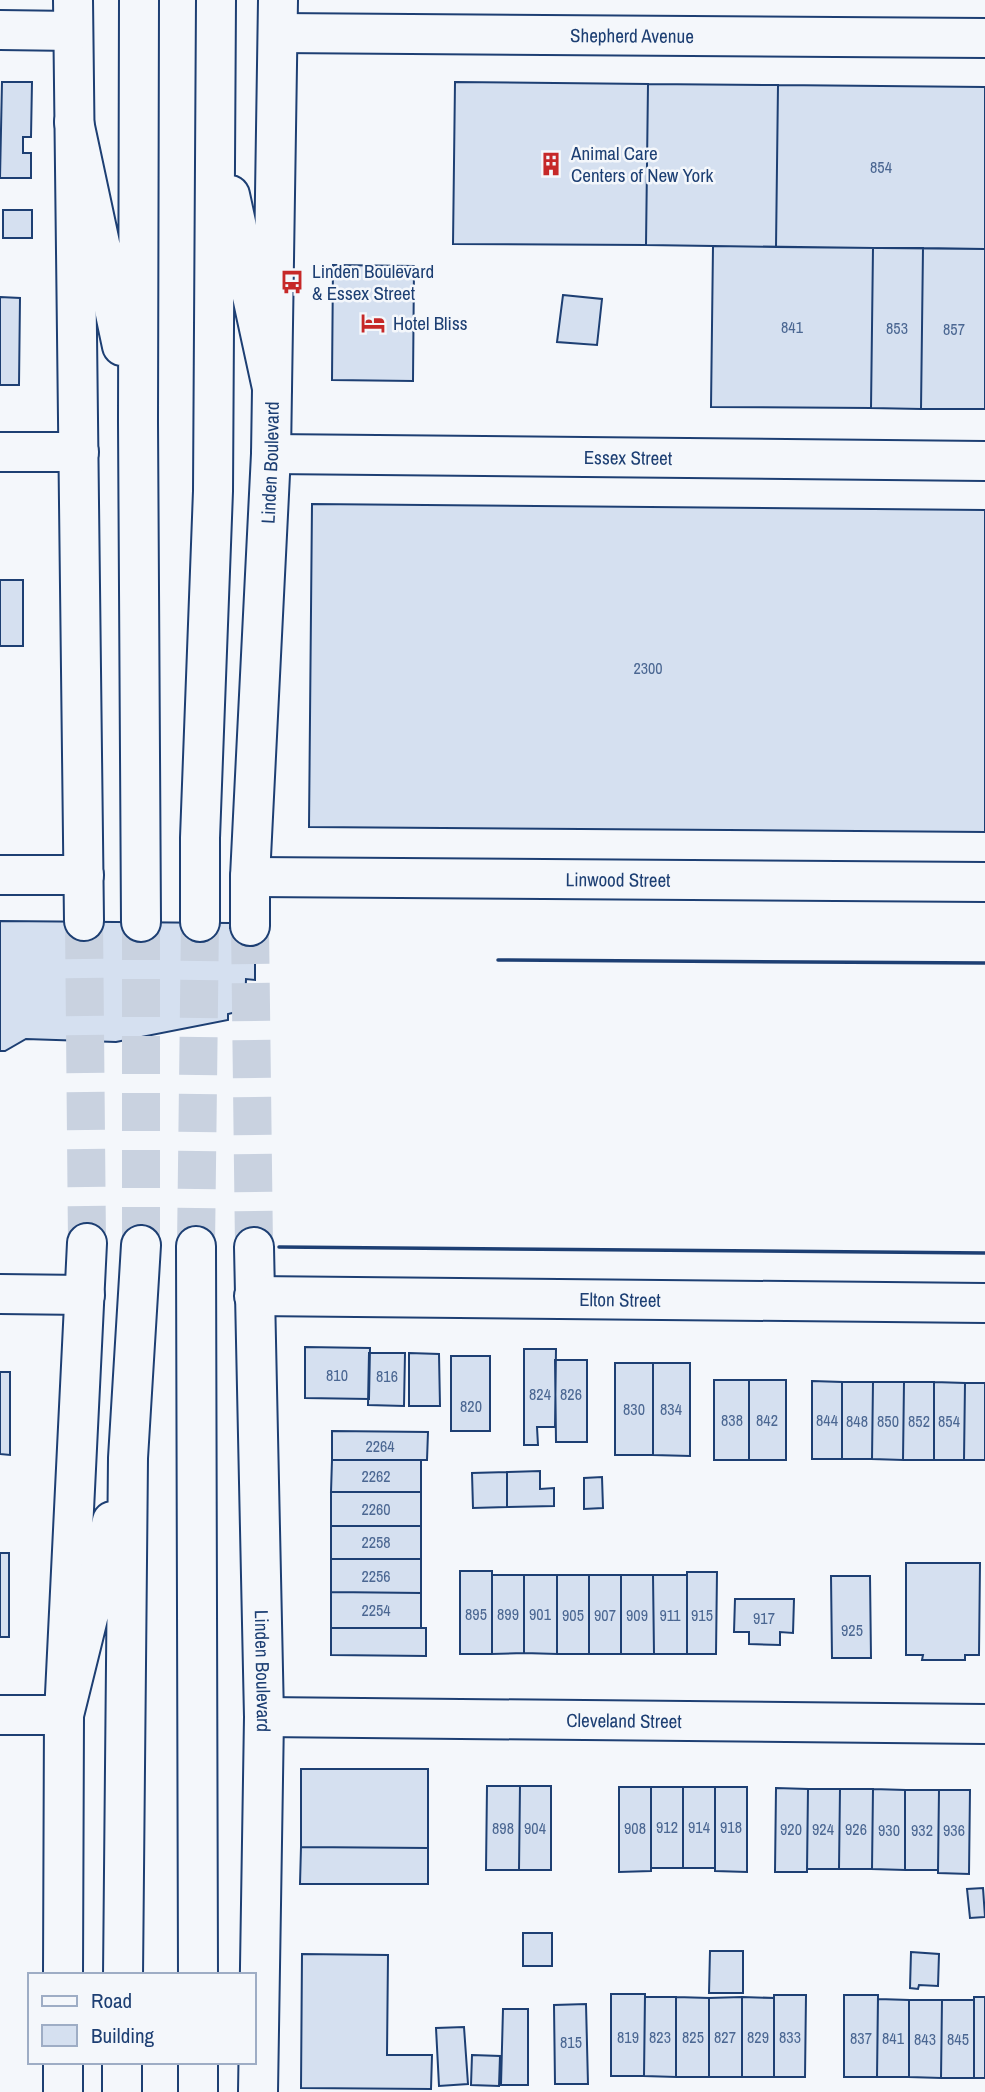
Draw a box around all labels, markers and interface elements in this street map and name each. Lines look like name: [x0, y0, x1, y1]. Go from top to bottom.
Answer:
street label: Shepherd Avenue: [570, 22, 694, 49]
place label: Animal Care Centers of New York: [570, 140, 713, 188]
building icon: Animal Care Centers of New York: [537, 150, 565, 178]
house number: 854: [870, 156, 892, 178]
place label: Linden Boulevard & Essex Street: [312, 258, 434, 306]
bus stop icon: Linden Boulevard & Essex Street: [278, 268, 306, 296]
hotel icon: Hotel Bliss: [359, 309, 387, 337]
place label: Hotel Bliss: [393, 310, 468, 336]
house number: 841: [781, 316, 804, 338]
house number: 853: [886, 317, 908, 339]
house number: 857: [943, 318, 965, 340]
street label: Linden Boulevard: [255, 401, 285, 524]
street label: Essex Street: [584, 444, 673, 471]
house number: 2300: [633, 657, 663, 679]
street label: Linwood Street: [565, 866, 671, 893]
street label: Elton Street: [579, 1286, 662, 1313]
house number: 810: [326, 1364, 348, 1386]
house number: 816: [376, 1365, 398, 1387]
house number: 824: [529, 1383, 551, 1405]
house number: 826: [560, 1383, 582, 1405]
house number: 820: [460, 1395, 482, 1417]
house number: 830: [623, 1398, 645, 1420]
house number: 834: [660, 1398, 682, 1420]
house number: 838: [721, 1409, 743, 1431]
house number: 842: [756, 1409, 778, 1431]
house number: 844: [816, 1409, 838, 1431]
house number: 848: [846, 1410, 868, 1432]
house number: 850: [877, 1410, 899, 1432]
house number: 852: [908, 1410, 930, 1432]
house number: 854: [938, 1410, 960, 1432]
house number: 2264: [365, 1435, 395, 1457]
house number: 2262: [361, 1465, 391, 1487]
house number: 2260: [361, 1498, 391, 1520]
house number: 2258: [361, 1531, 391, 1553]
house number: 2256: [361, 1565, 391, 1587]
house number: 2254: [361, 1599, 391, 1621]
house number: 895: [465, 1603, 487, 1625]
house number: 899: [497, 1603, 519, 1625]
house number: 901: [529, 1603, 552, 1625]
house number: 905: [562, 1604, 584, 1626]
house number: 907: [594, 1604, 616, 1626]
house number: 909: [626, 1604, 648, 1626]
house number: 911: [660, 1604, 681, 1626]
house number: 915: [691, 1604, 713, 1626]
house number: 917: [753, 1607, 775, 1629]
street label: Linden Boulevard: [249, 1610, 277, 1732]
house number: 925: [841, 1619, 863, 1641]
street label: Cleveland Street: [566, 1707, 682, 1734]
house number: 912: [656, 1816, 678, 1838]
house number: 914: [688, 1816, 710, 1838]
house number: 918: [720, 1816, 742, 1838]
house number: 898: [492, 1817, 514, 1839]
house number: 904: [524, 1817, 546, 1839]
house number: 908: [624, 1817, 646, 1839]
house number: 920: [780, 1818, 802, 1840]
house number: 924: [812, 1818, 834, 1840]
house number: 926: [845, 1818, 867, 1840]
house number: 930: [878, 1819, 900, 1841]
house number: 932: [911, 1819, 933, 1841]
house number: 936: [943, 1819, 965, 1841]
legend: [28, 1973, 256, 2064]
text: Road: [91, 1986, 132, 2015]
text: Building: [91, 2021, 155, 2050]
house number: 819: [617, 2026, 639, 2048]
house number: 823: [649, 2026, 671, 2048]
house number: 825: [682, 2026, 704, 2048]
house number: 827: [714, 2026, 736, 2048]
house number: 829: [747, 2026, 769, 2048]
house number: 833: [779, 2026, 801, 2048]
house number: 837: [850, 2027, 872, 2049]
house number: 841: [882, 2027, 905, 2049]
house number: 843: [914, 2028, 936, 2050]
house number: 845: [947, 2028, 969, 2050]
house number: 815: [560, 2031, 582, 2053]

